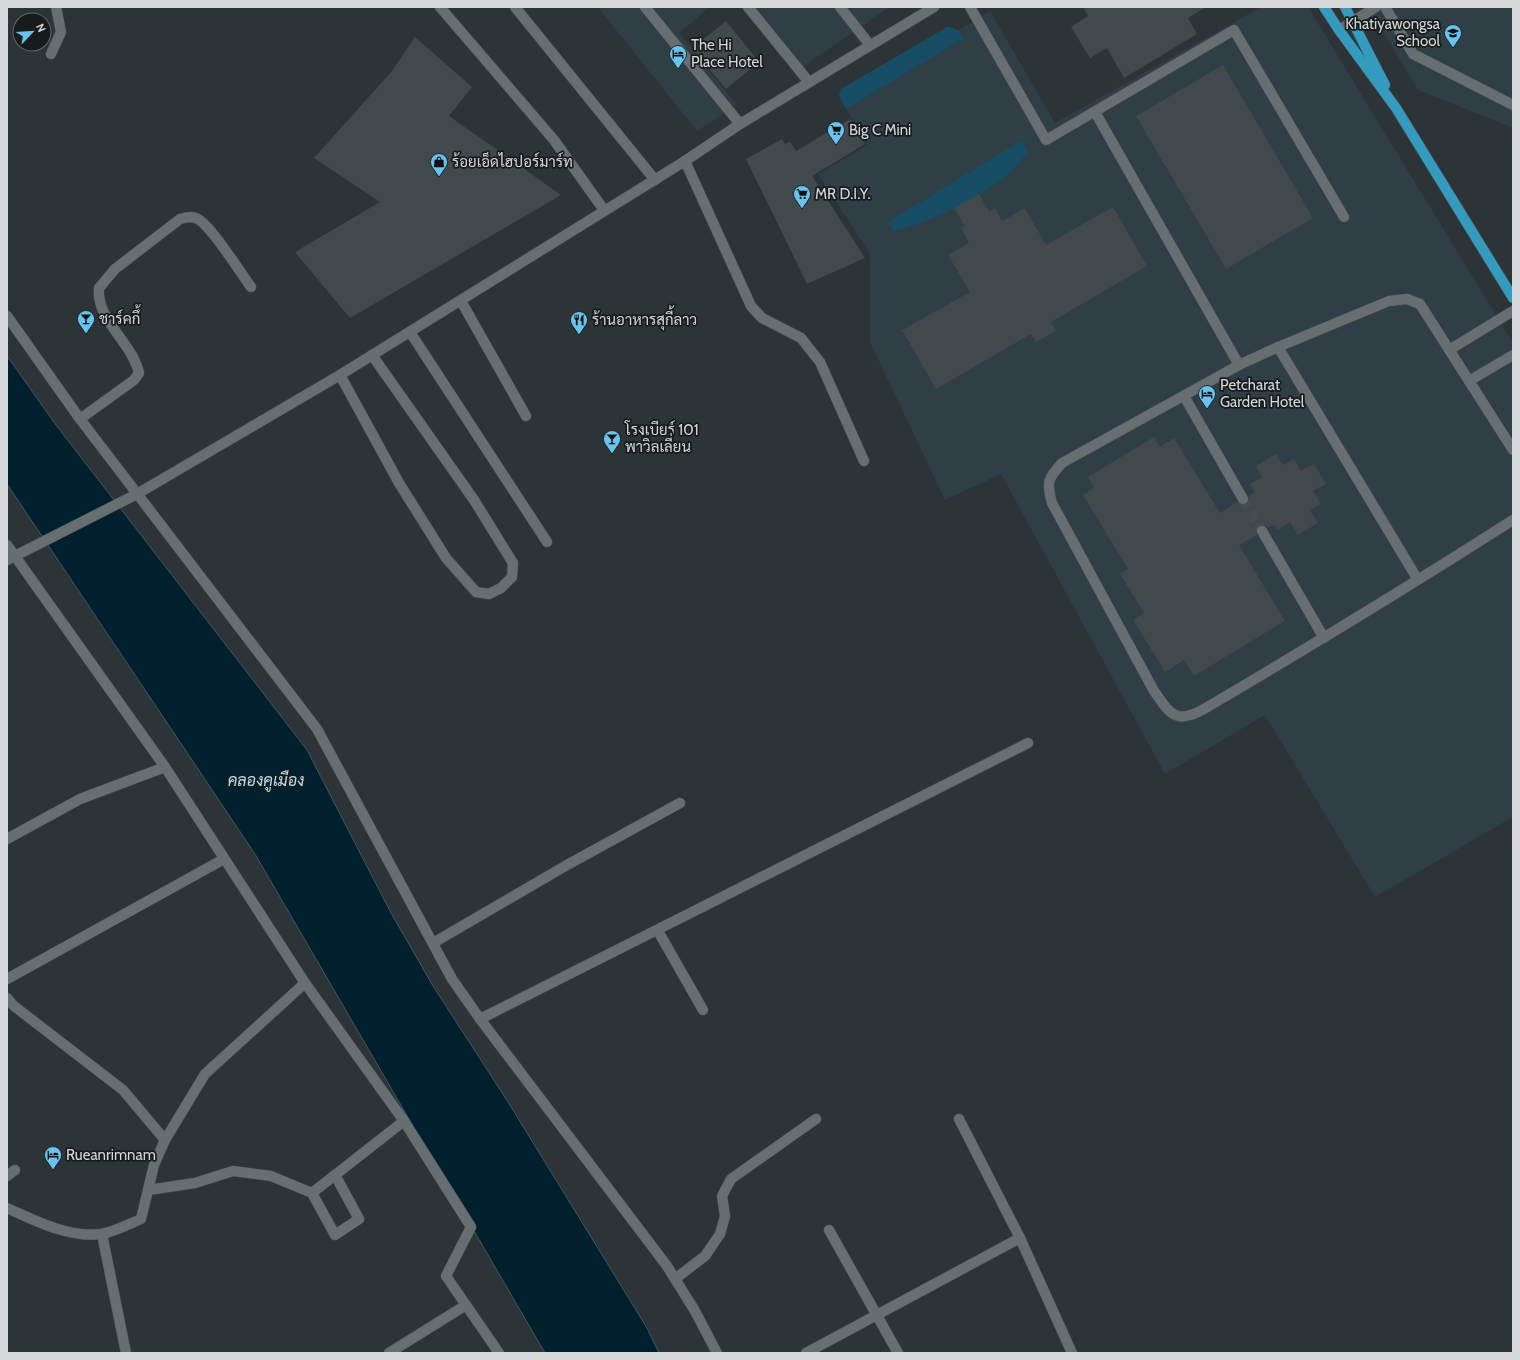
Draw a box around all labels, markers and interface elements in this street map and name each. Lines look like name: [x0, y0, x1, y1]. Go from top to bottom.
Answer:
north arrow: [12, 12, 52, 52]
place label: Khatiyawongsa School: [1345, 15, 1441, 50]
text: N: [33, 21, 49, 34]
school or university icon: Khatiyawongsa School: [1443, 23, 1463, 48]
place label: The Hi Place Hotel: [691, 36, 763, 71]
hotel icon: The Hi Place Hotel: [668, 44, 688, 69]
supermarket icon: Big C Mini: [826, 120, 846, 145]
place label: Big C Mini: [849, 121, 911, 139]
place label: ร้อยเอ็ดไฮปอร์มาร์ท: [452, 151, 573, 171]
shop icon: ร้อยเอ็ดไฮปอร์มาร์ท: [429, 152, 449, 177]
supermarket icon: MR D.I.Y.: [792, 184, 812, 209]
place label: MR D.I.Y.: [815, 185, 871, 203]
place label: ชาร์คกึ้: [99, 304, 141, 328]
place label: ร้านอาหารสุกี้ลาว: [592, 305, 697, 331]
bar icon: ชาร์คกึ้: [76, 309, 96, 334]
restaurant icon: ร้านอาหารสุกี้ลาว: [569, 310, 589, 335]
place label: Petcharat Garden Hotel: [1220, 376, 1305, 411]
hotel icon: Petcharat Garden Hotel: [1197, 384, 1217, 409]
place label: โรงเบียร์ 101 พาวิลเลี่ยน: [624, 420, 699, 456]
bar icon: โรงเบียร์ 101 พาวิลเลี่ยน: [602, 429, 622, 454]
water label: คลองคูเมือง: [228, 769, 304, 792]
hotel icon: Rueanrimnam: [43, 1145, 63, 1170]
place label: Rueanrimnam: [66, 1146, 156, 1164]

